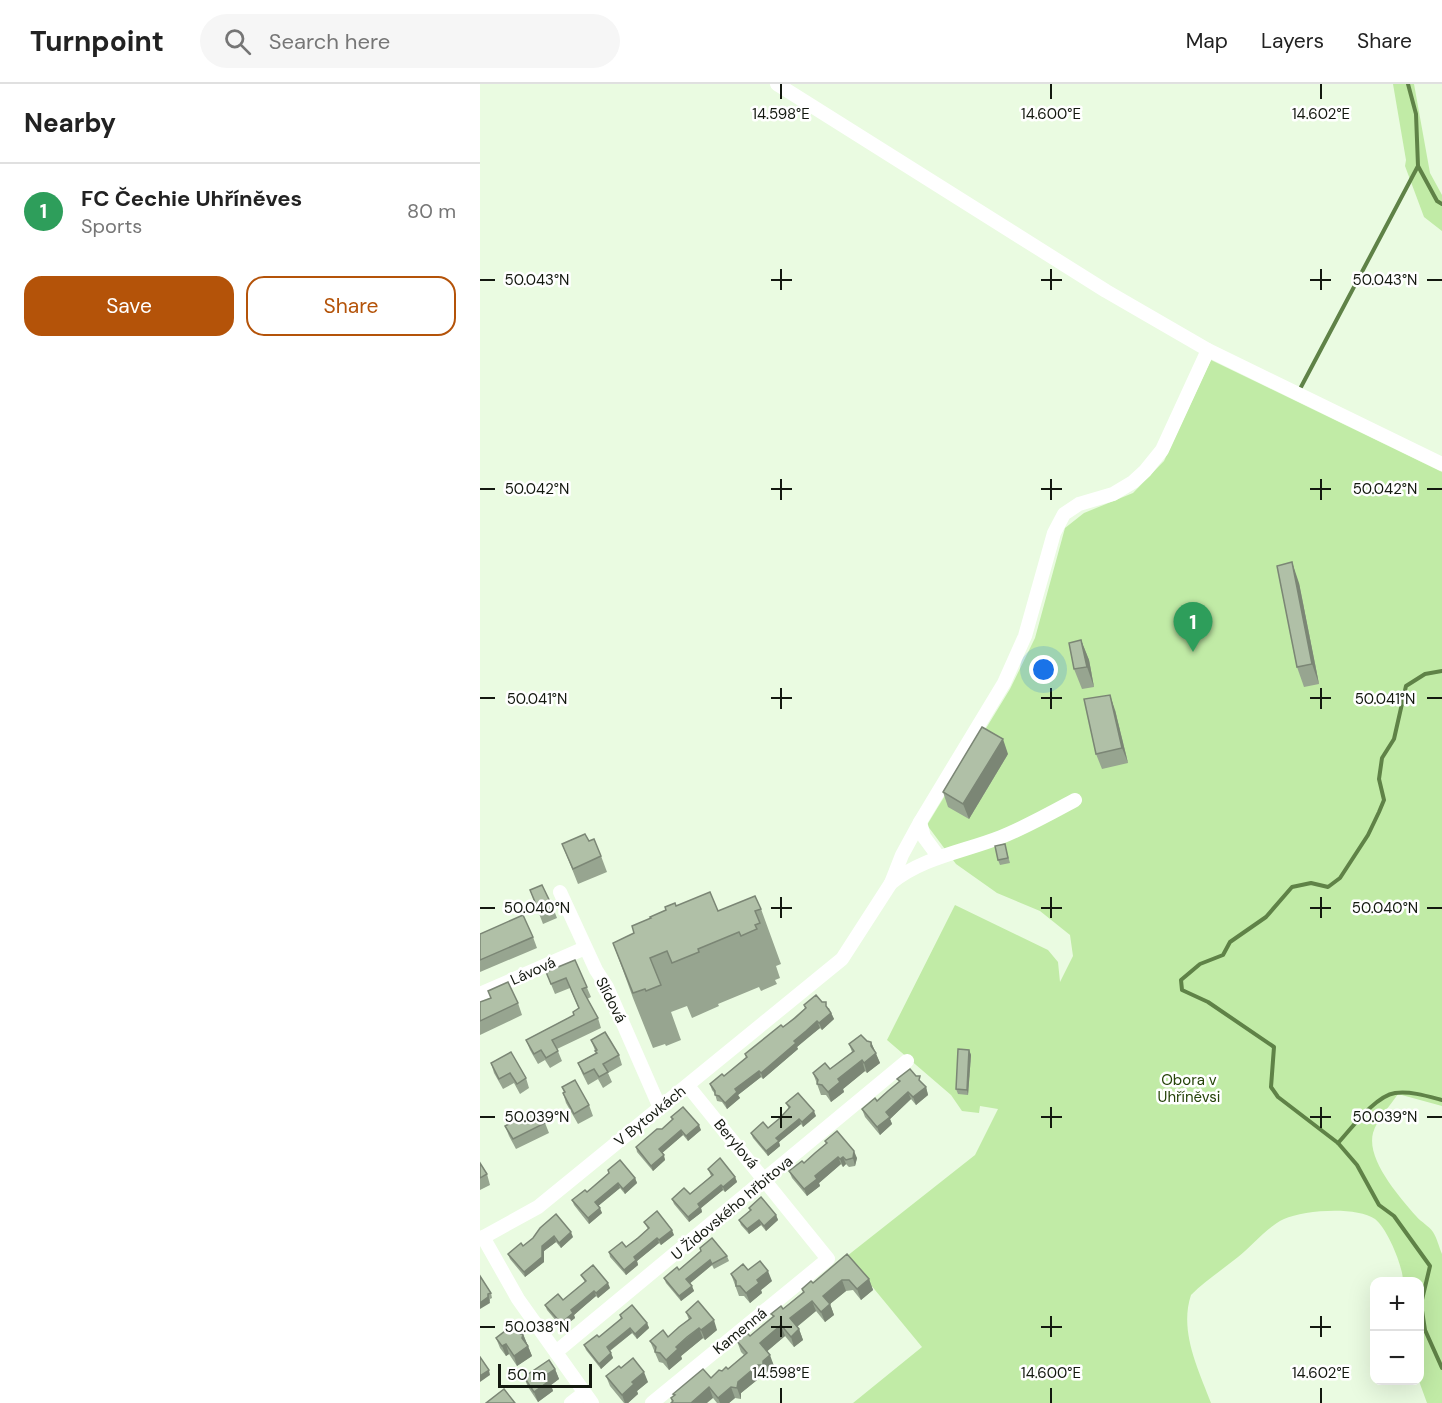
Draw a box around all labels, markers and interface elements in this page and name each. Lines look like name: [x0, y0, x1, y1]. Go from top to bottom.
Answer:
search box: [200, 14, 620, 68]
text: Turnpoint: [30, 23, 164, 60]
icon: search: [221, 25, 254, 58]
text: Search here: [269, 27, 390, 56]
text: Map: [1186, 27, 1228, 55]
text: Layers: [1261, 27, 1324, 55]
text: Share: [1357, 27, 1412, 55]
text: 14.598°E: [752, 104, 810, 124]
text: 14.600°E: [1021, 104, 1081, 124]
text: 14.602°E: [1292, 104, 1350, 124]
text: Nearby: [24, 106, 116, 140]
text: FC Čechie Uhříněves: [81, 184, 302, 213]
text: 1: [40, 198, 47, 224]
text: 80 m: [407, 198, 456, 224]
text: Sports: [81, 213, 142, 239]
text: 50.043°N: [505, 270, 569, 290]
text: 50.043°N: [1353, 270, 1417, 290]
button: Save: [24, 276, 234, 336]
button: Share: [246, 276, 456, 336]
text: 50.042°N: [505, 479, 569, 499]
text: 50.042°N: [1353, 479, 1417, 499]
pin: 1: [1174, 602, 1212, 652]
your location: [1029, 655, 1058, 684]
text: 50.041°N: [507, 689, 567, 709]
text: 50.041°N: [1355, 689, 1415, 709]
text: 50.040°N: [504, 898, 570, 918]
text: 50.040°N: [1352, 898, 1418, 918]
street label: Lávová: [507, 952, 559, 990]
street label: Slídová: [591, 974, 631, 1026]
park label: Obora v Uhříněvsi: [1158, 1070, 1220, 1107]
street label: V Bytovkách: [610, 1081, 690, 1151]
text: 50.039°N: [505, 1107, 569, 1127]
text: 50.039°N: [1353, 1107, 1417, 1127]
street label: Berylová: [709, 1115, 763, 1173]
street label: U Židovského hřbitova: [667, 1151, 797, 1265]
map controls: [1370, 1277, 1424, 1385]
button: +: [1370, 1277, 1424, 1331]
street label: Kamenná: [709, 1303, 771, 1359]
text: 50.038°N: [505, 1317, 569, 1337]
button: −: [1370, 1331, 1424, 1385]
scale bar: [498, 1361, 592, 1388]
text: 14.598°E: [752, 1363, 810, 1383]
text: 14.600°E: [1021, 1363, 1081, 1383]
text: 14.602°E: [1292, 1363, 1350, 1383]
text: 50 m: [507, 1364, 546, 1385]

